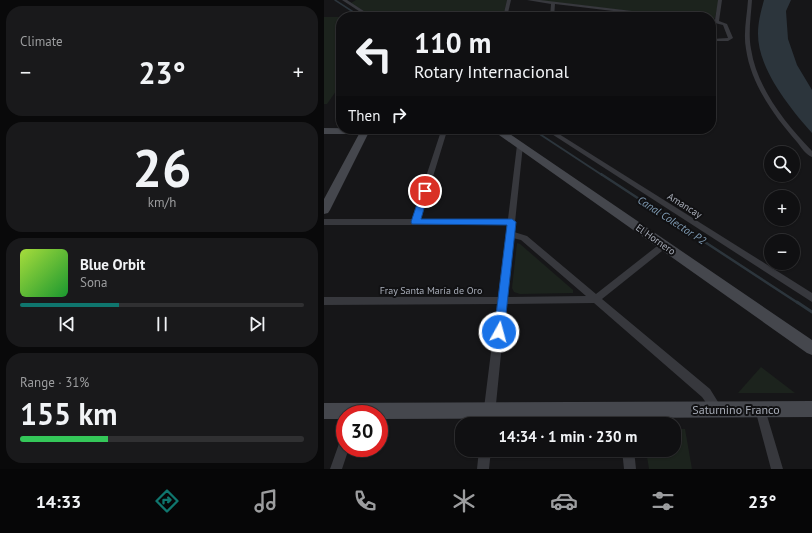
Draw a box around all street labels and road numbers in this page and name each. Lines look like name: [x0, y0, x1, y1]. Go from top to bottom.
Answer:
street label: Amancay: [665, 190, 705, 221]
street label: El Hornero: [633, 221, 678, 258]
street label: Fray Santa María de Oro: [380, 284, 482, 297]
street label: Saturnino Franco: [692, 402, 780, 417]

